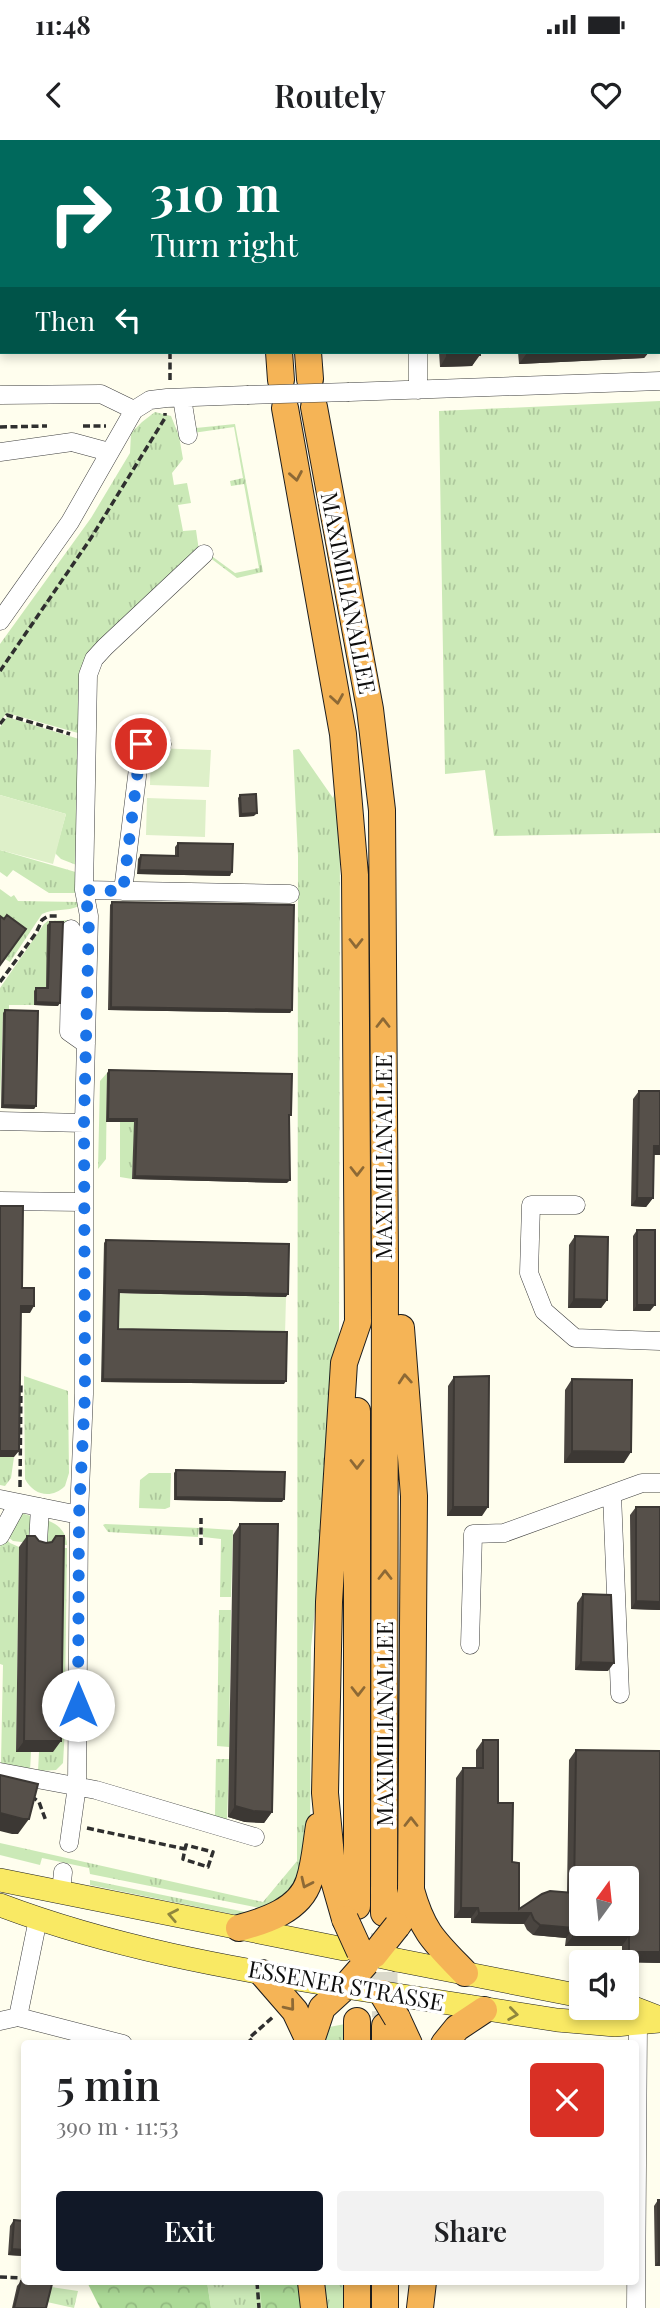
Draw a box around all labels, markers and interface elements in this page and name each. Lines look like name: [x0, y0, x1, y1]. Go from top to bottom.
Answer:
text: 11:48: [35, 7, 91, 42]
text: Routely: [274, 73, 386, 116]
icon: back: [35, 76, 73, 114]
icon: heart: [587, 76, 625, 114]
text: 310 m: [150, 159, 280, 224]
icon: right: [35, 168, 126, 259]
text: Turn right: [150, 222, 298, 265]
icon: left: [109, 301, 147, 339]
text: Then: [35, 303, 95, 338]
one-way arrow: [288, 470, 303, 482]
street label: MAXIMILIANALLEE: [315, 489, 384, 696]
one-way arrow: [329, 693, 344, 705]
pin: [111, 714, 171, 774]
icon: arrive: [122, 725, 160, 763]
one-way arrow: [348, 938, 364, 949]
one-way arrow: [375, 1017, 391, 1027]
street label: MAXIMILIANALLEE: [367, 1054, 398, 1260]
one-way arrow: [349, 1166, 365, 1176]
one-way arrow: [397, 1373, 412, 1384]
one-way arrow: [349, 1459, 365, 1470]
one-way arrow: [377, 1569, 393, 1580]
street label: MAXIMILIANALLEE: [368, 1621, 399, 1827]
position arrow: [41, 1668, 115, 1742]
one-way arrow: [350, 1687, 366, 1697]
one-way arrow: [403, 1816, 419, 1826]
north arrow: [569, 1866, 639, 1936]
map controls: [569, 1866, 639, 2020]
one-way arrow: [301, 1876, 314, 1889]
one-way arrow: [167, 1908, 179, 1923]
button: sound: [569, 1950, 639, 2020]
street label: ESSENER STRASSE: [246, 1952, 447, 2017]
one-way arrow: [282, 1997, 294, 2010]
one-way arrow: [507, 2006, 519, 2021]
text: 5 min: [56, 2056, 160, 2112]
button: close: [530, 2063, 604, 2137]
text: 390 m · 11:53: [56, 2110, 179, 2141]
button: Exit: [56, 2191, 323, 2271]
button: Share: [337, 2191, 604, 2271]

